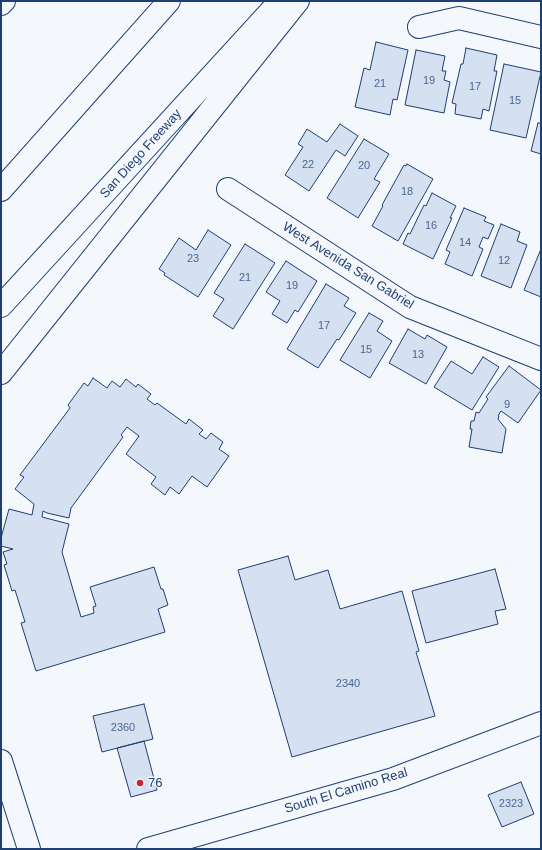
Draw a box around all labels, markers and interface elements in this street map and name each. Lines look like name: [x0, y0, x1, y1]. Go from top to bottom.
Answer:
house number: 19: [423, 74, 435, 88]
house number: 21: [374, 77, 386, 91]
house number: 17: [469, 80, 481, 94]
house number: 15: [509, 94, 521, 108]
street label: San Diego Freeway: [97, 106, 185, 202]
house number: 22: [302, 158, 314, 172]
house number: 20: [358, 159, 370, 173]
house number: 18: [401, 185, 413, 199]
street label: West Avenida San Gabriel: [279, 219, 417, 313]
house number: 16: [425, 219, 437, 233]
house number: 14: [459, 236, 471, 250]
house number: 23: [187, 252, 199, 266]
house number: 12: [498, 254, 510, 268]
house number: 21: [239, 271, 251, 285]
house number: 19: [286, 279, 298, 293]
house number: 17: [318, 319, 330, 333]
house number: 15: [360, 343, 372, 357]
house number: 13: [412, 348, 424, 362]
house number: 9: [504, 398, 510, 412]
house number: 2340: [336, 677, 360, 691]
house number: 2360: [111, 721, 135, 735]
street label: South El Camino Real: [283, 765, 409, 817]
place label: 76: [148, 775, 162, 791]
marker: 76: [135, 778, 145, 788]
house number: 2323: [499, 797, 523, 811]

